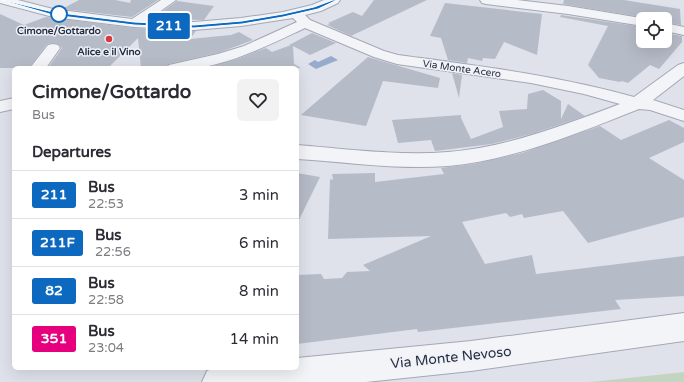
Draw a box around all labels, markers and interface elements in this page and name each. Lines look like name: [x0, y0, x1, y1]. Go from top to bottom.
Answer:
marker: Cimone/Gottardo: [50, 5, 68, 23]
map controls: [636, 12, 672, 48]
button: locate: [636, 12, 672, 48]
line badge: 211: [146, 13, 192, 39]
text: 211: [156, 17, 182, 34]
place label: Cimone/Gottardo: [17, 25, 101, 37]
marker: Alice e il Vino: [104, 34, 114, 44]
place label: Alice e il Vino: [77, 46, 141, 58]
street label: Via Monte Acero: [422, 58, 502, 80]
button: heart: [237, 79, 279, 121]
text: Cimone/Gottardo: [32, 81, 191, 103]
text: Bus: [32, 107, 55, 123]
text: Departures: [32, 143, 111, 161]
text: Bus: [88, 178, 115, 196]
text: 211: [41, 186, 67, 203]
text: 3 min: [239, 186, 279, 204]
text: 22:53: [88, 196, 124, 212]
text: Bus: [95, 226, 122, 244]
text: 211F: [40, 234, 75, 251]
text: 6 min: [239, 234, 279, 252]
text: 22:56: [95, 244, 131, 260]
text: Bus: [88, 274, 115, 292]
text: 82: [45, 282, 63, 299]
text: 8 min: [239, 282, 279, 300]
text: 22:58: [88, 292, 124, 308]
text: Bus: [88, 322, 115, 340]
text: 351: [41, 330, 67, 347]
text: 14 min: [230, 330, 279, 348]
text: 23:04: [88, 340, 124, 356]
street label: Via Monte Nevoso: [390, 343, 512, 372]

